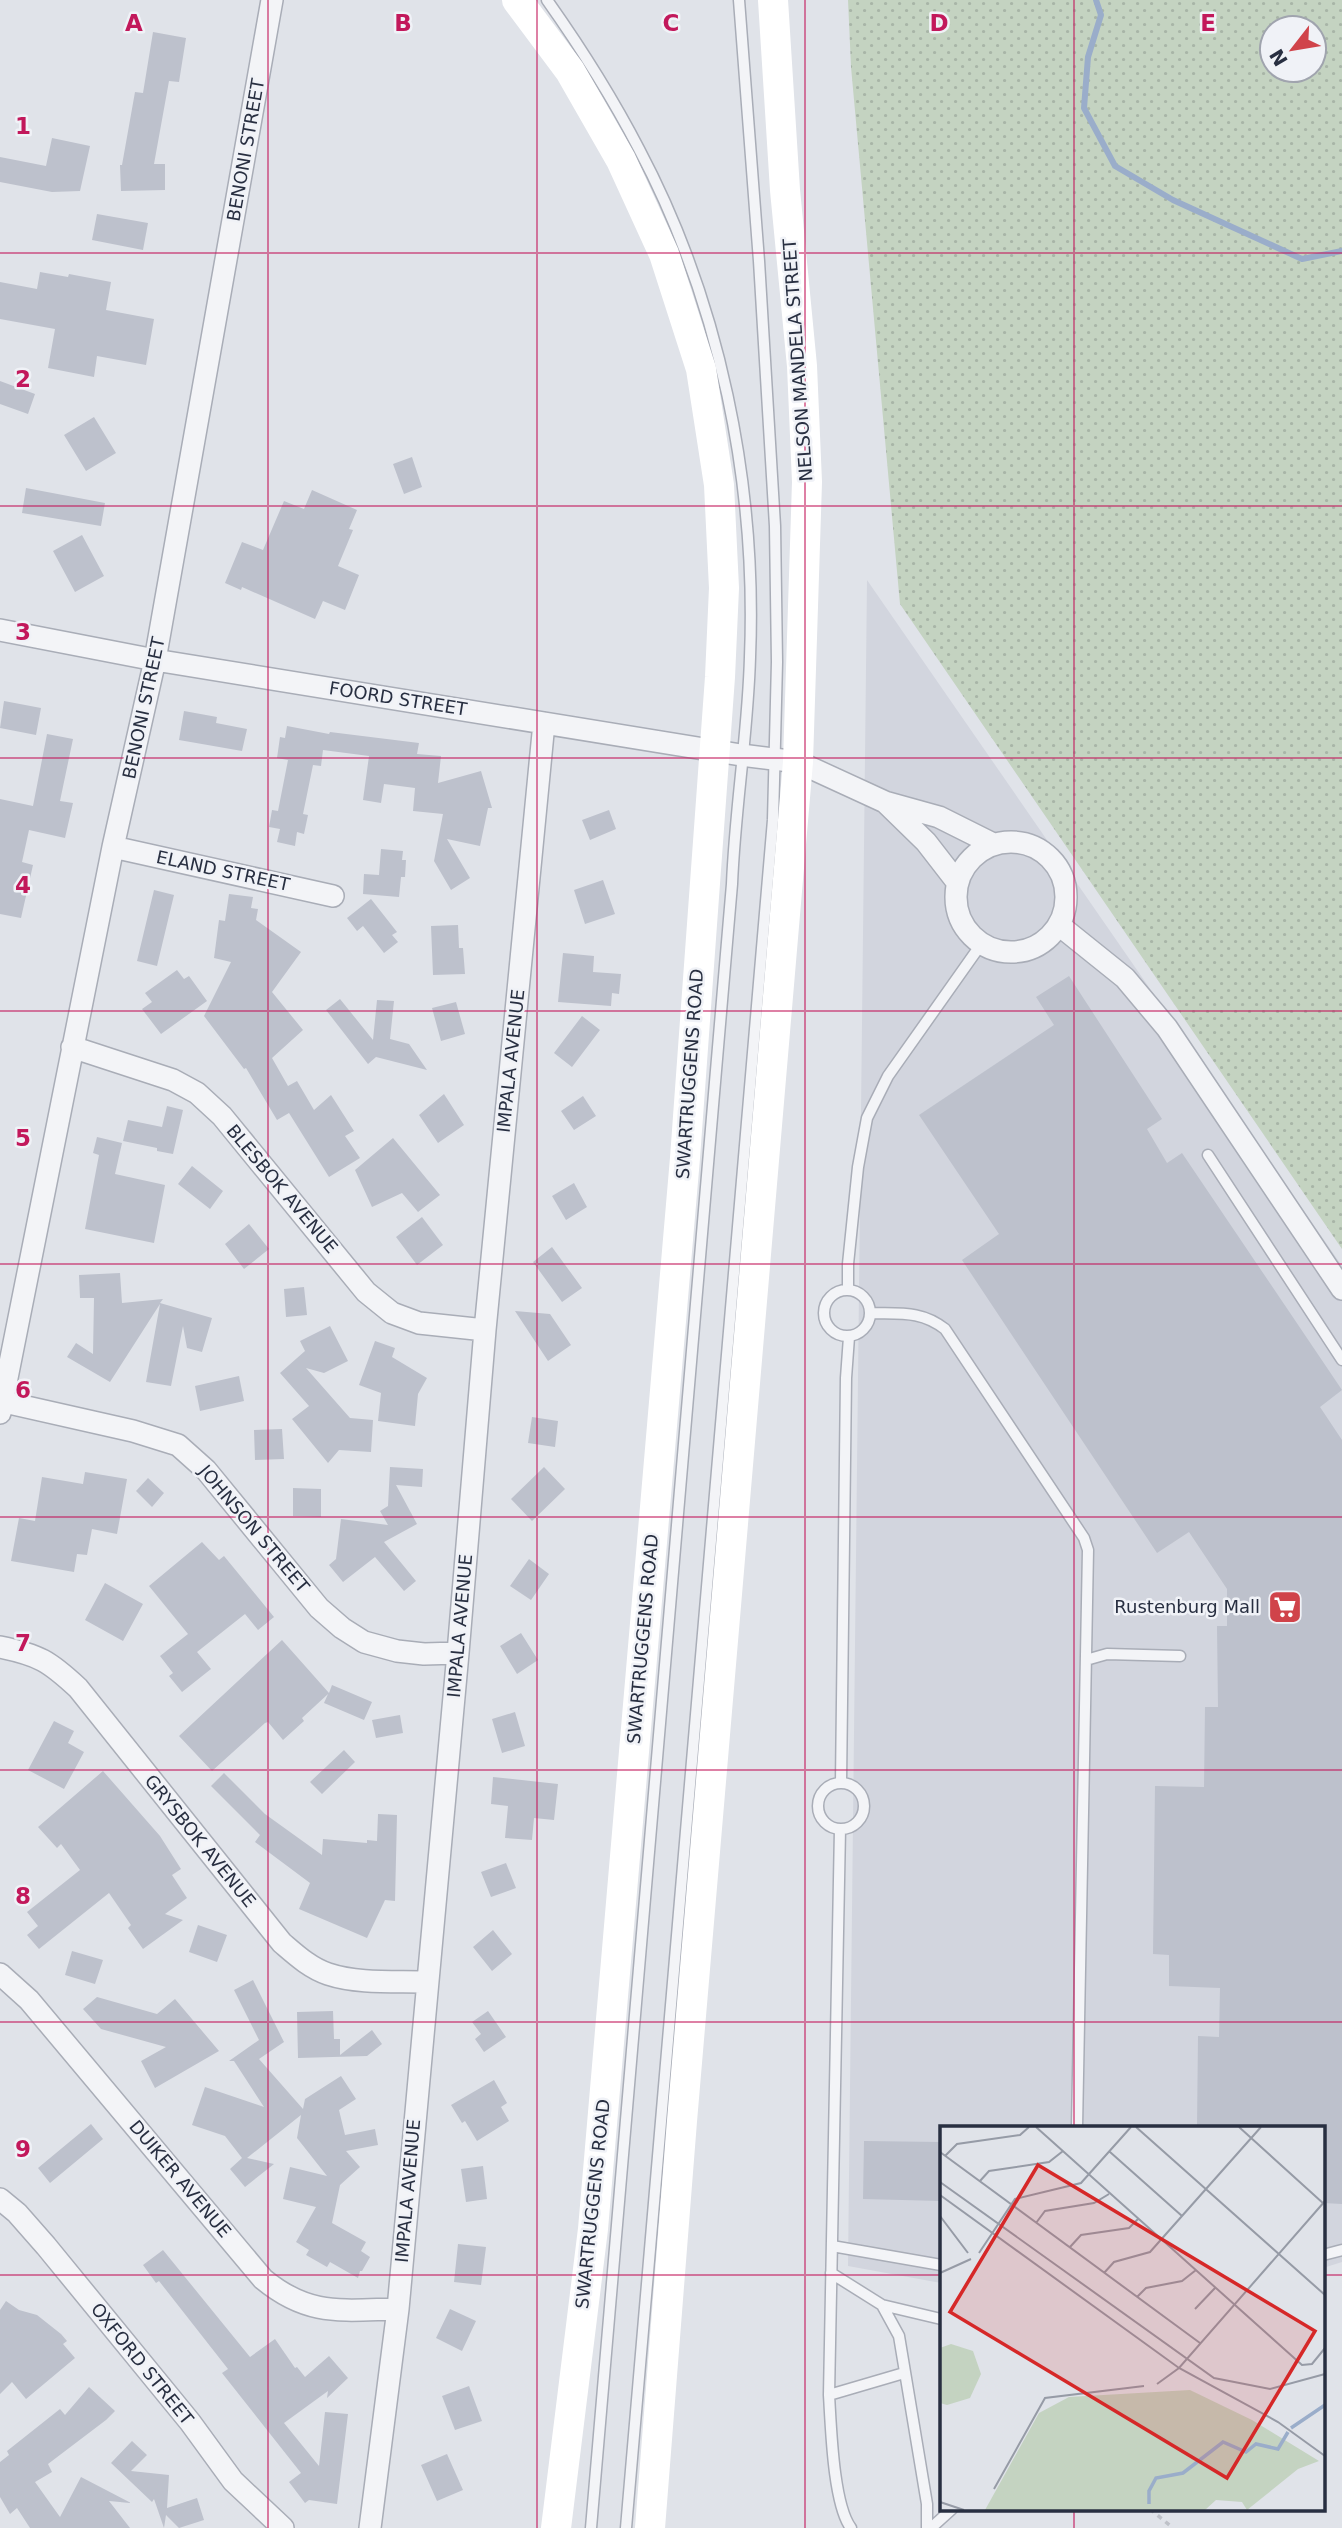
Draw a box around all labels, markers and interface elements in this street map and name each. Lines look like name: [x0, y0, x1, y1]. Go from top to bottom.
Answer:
text: A: [125, 10, 143, 36]
text: B: [394, 10, 412, 36]
text: C: [663, 10, 679, 36]
text: D: [929, 10, 949, 36]
text: E: [1200, 10, 1216, 36]
north arrow: [1258, 14, 1328, 84]
text: N: [1265, 45, 1292, 70]
street label: BENONI STREET: [223, 76, 269, 223]
text: 1: [15, 113, 31, 139]
street label: NELSON MANDELA STREET: [778, 237, 816, 482]
text: 2: [15, 366, 31, 392]
text: 3: [15, 619, 31, 645]
street label: BENONI STREET: [118, 634, 169, 781]
street label: FOORD STREET: [328, 677, 470, 720]
street label: ELAND STREET: [154, 846, 293, 895]
text: 4: [15, 872, 31, 898]
street label: SWARTRUGGENS ROAD: [672, 968, 707, 1180]
street label: IMPALA AVENUE: [493, 988, 528, 1134]
street label: BLESBOK AVENUE: [222, 1120, 342, 1257]
text: 5: [15, 1125, 31, 1151]
text: 6: [15, 1377, 31, 1403]
street label: JOHNSON STREET: [194, 1460, 314, 1597]
street label: SWARTRUGGENS ROAD: [623, 1533, 662, 1745]
street label: IMPALA AVENUE: [443, 1553, 476, 1699]
supermarket icon: Rustenburg Mall: [1266, 1588, 1304, 1626]
place label: Rustenburg Mall: [1114, 1596, 1260, 1617]
text: 7: [15, 1630, 31, 1656]
street label: GRYSBOK AVENUE: [141, 1770, 260, 1911]
text: 8: [15, 1883, 31, 1909]
street label: SWARTRUGGENS ROAD: [571, 2098, 614, 2310]
street label: DUIKER AVENUE: [125, 2116, 236, 2242]
street label: IMPALA AVENUE: [391, 2118, 424, 2264]
inset map: [940, 2126, 1324, 2510]
text: 9: [15, 2136, 31, 2162]
street label: OXFORD STREET: [87, 2299, 199, 2430]

